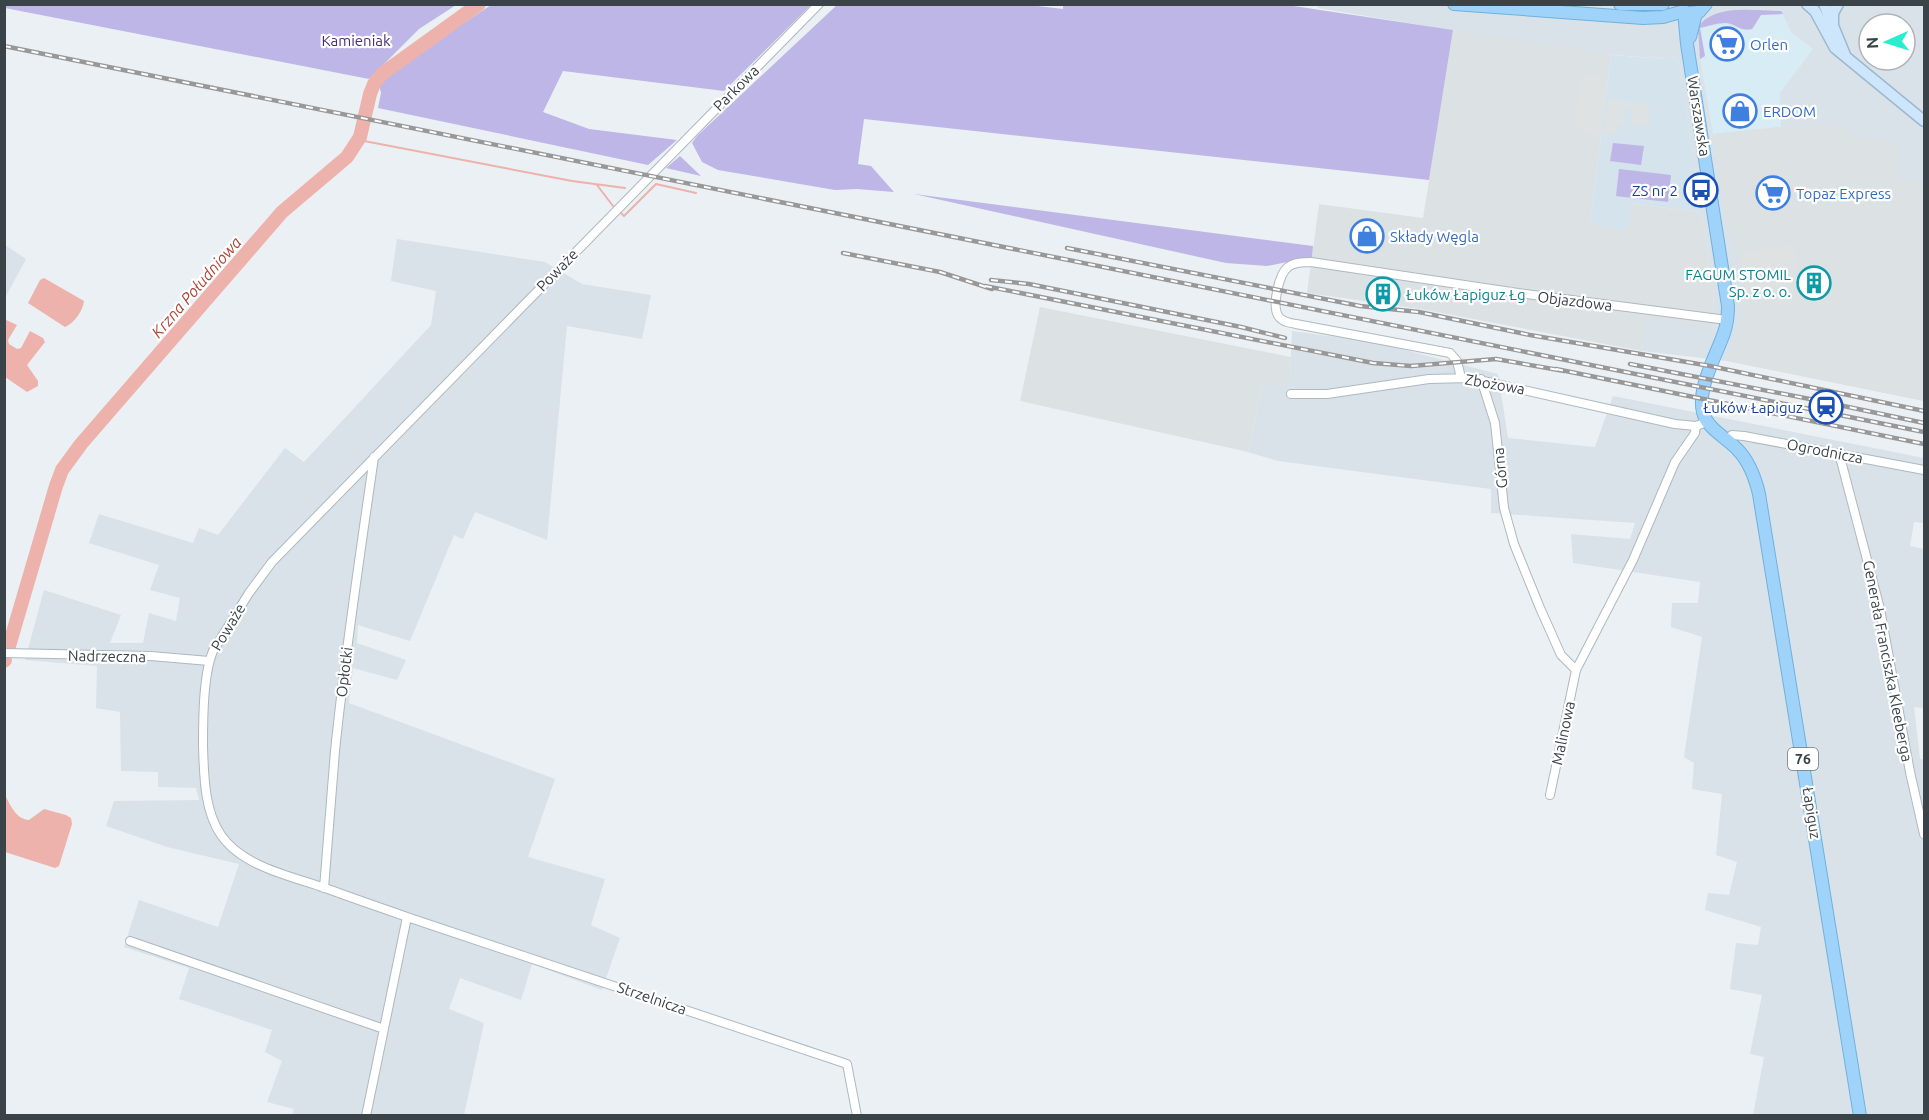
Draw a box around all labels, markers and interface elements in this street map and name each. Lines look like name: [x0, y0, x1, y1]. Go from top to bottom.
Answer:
north arrow: [1857, 12, 1917, 72]
supermarket icon: Orlen: [1709, 26, 1745, 62]
park label: Kamieniak: [321, 32, 391, 49]
place label: Orlen: [1750, 36, 1788, 53]
text: N: [1863, 36, 1881, 49]
street label: Parkowa: [710, 62, 762, 114]
street label: Warszawska: [1684, 74, 1714, 158]
shop icon: ERDOM: [1722, 93, 1758, 129]
place label: ERDOM: [1763, 103, 1816, 120]
bus stop icon: ZS nr 2: [1683, 172, 1719, 208]
supermarket icon: Topaz Express: [1755, 175, 1791, 211]
place label: ZS nr 2: [1632, 182, 1678, 199]
place label: Topaz Express: [1796, 185, 1891, 202]
shop icon: Składy Węgla: [1349, 218, 1385, 254]
place label: Składy Węgla: [1390, 228, 1479, 245]
water label: Krzna Południowa: [147, 233, 245, 341]
street label: Poważe: [533, 245, 581, 295]
building icon: FAGUM STOMIL Sp. z o. o.: [1796, 265, 1832, 301]
place label: FAGUM STOMIL Sp. z o. o.: [1685, 266, 1791, 300]
building icon: Łuków Łapiguz Łg: [1365, 276, 1401, 312]
place label: Łuków Łapiguz Łg: [1406, 286, 1526, 303]
street label: Objazdowa: [1537, 288, 1613, 314]
street label: Zbożowa: [1464, 370, 1526, 398]
station icon: Łuków Łapiguz: [1808, 389, 1844, 425]
place label: Łuków Łapiguz: [1703, 399, 1803, 416]
street label: Ogrodnicza: [1785, 435, 1865, 467]
street label: Górna: [1489, 447, 1511, 489]
street label: Generała Franciszka Kleeberga: [1860, 559, 1916, 763]
street label: Poważe: [207, 600, 249, 654]
street label: Opłotki: [332, 646, 356, 698]
street label: Nadrzeczna: [68, 647, 146, 665]
street label: Malinowa: [1548, 699, 1578, 767]
road number: 76: [1788, 748, 1818, 770]
street label: Łapiguz: [1800, 786, 1824, 840]
street label: Strzelnicza: [615, 978, 689, 1018]

